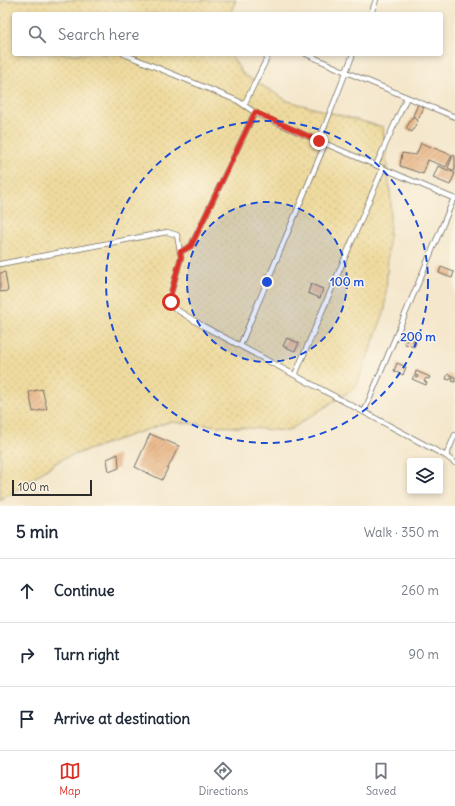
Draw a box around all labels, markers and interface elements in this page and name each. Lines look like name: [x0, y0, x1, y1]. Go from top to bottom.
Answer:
search box: [12, 12, 443, 56]
icon: search: [26, 23, 48, 45]
text: Search here: [58, 25, 139, 44]
route end: [310, 132, 328, 150]
text: 100 m: [330, 274, 364, 289]
centre of rings: [260, 275, 274, 289]
route start: [162, 293, 180, 311]
text: 200 m: [400, 329, 436, 344]
map controls: [407, 458, 443, 494]
button: layers: [407, 458, 443, 494]
scale bar: [12, 478, 92, 497]
text: 100 m: [18, 480, 49, 494]
text: 5 min: [16, 521, 58, 543]
text: Walk · 350 m: [364, 524, 439, 541]
icon: ahead: [16, 580, 38, 602]
text: Continue: [54, 581, 115, 600]
text: 260 m: [401, 582, 439, 599]
icon: right: [16, 644, 38, 666]
text: Turn right: [54, 645, 119, 664]
text: 90 m: [408, 646, 439, 663]
icon: arrive: [16, 708, 38, 730]
text: Arrive at destination: [54, 709, 190, 728]
tab: Map: [59, 760, 81, 798]
tab: Directions: [199, 760, 248, 798]
tab: Saved: [366, 760, 396, 798]

